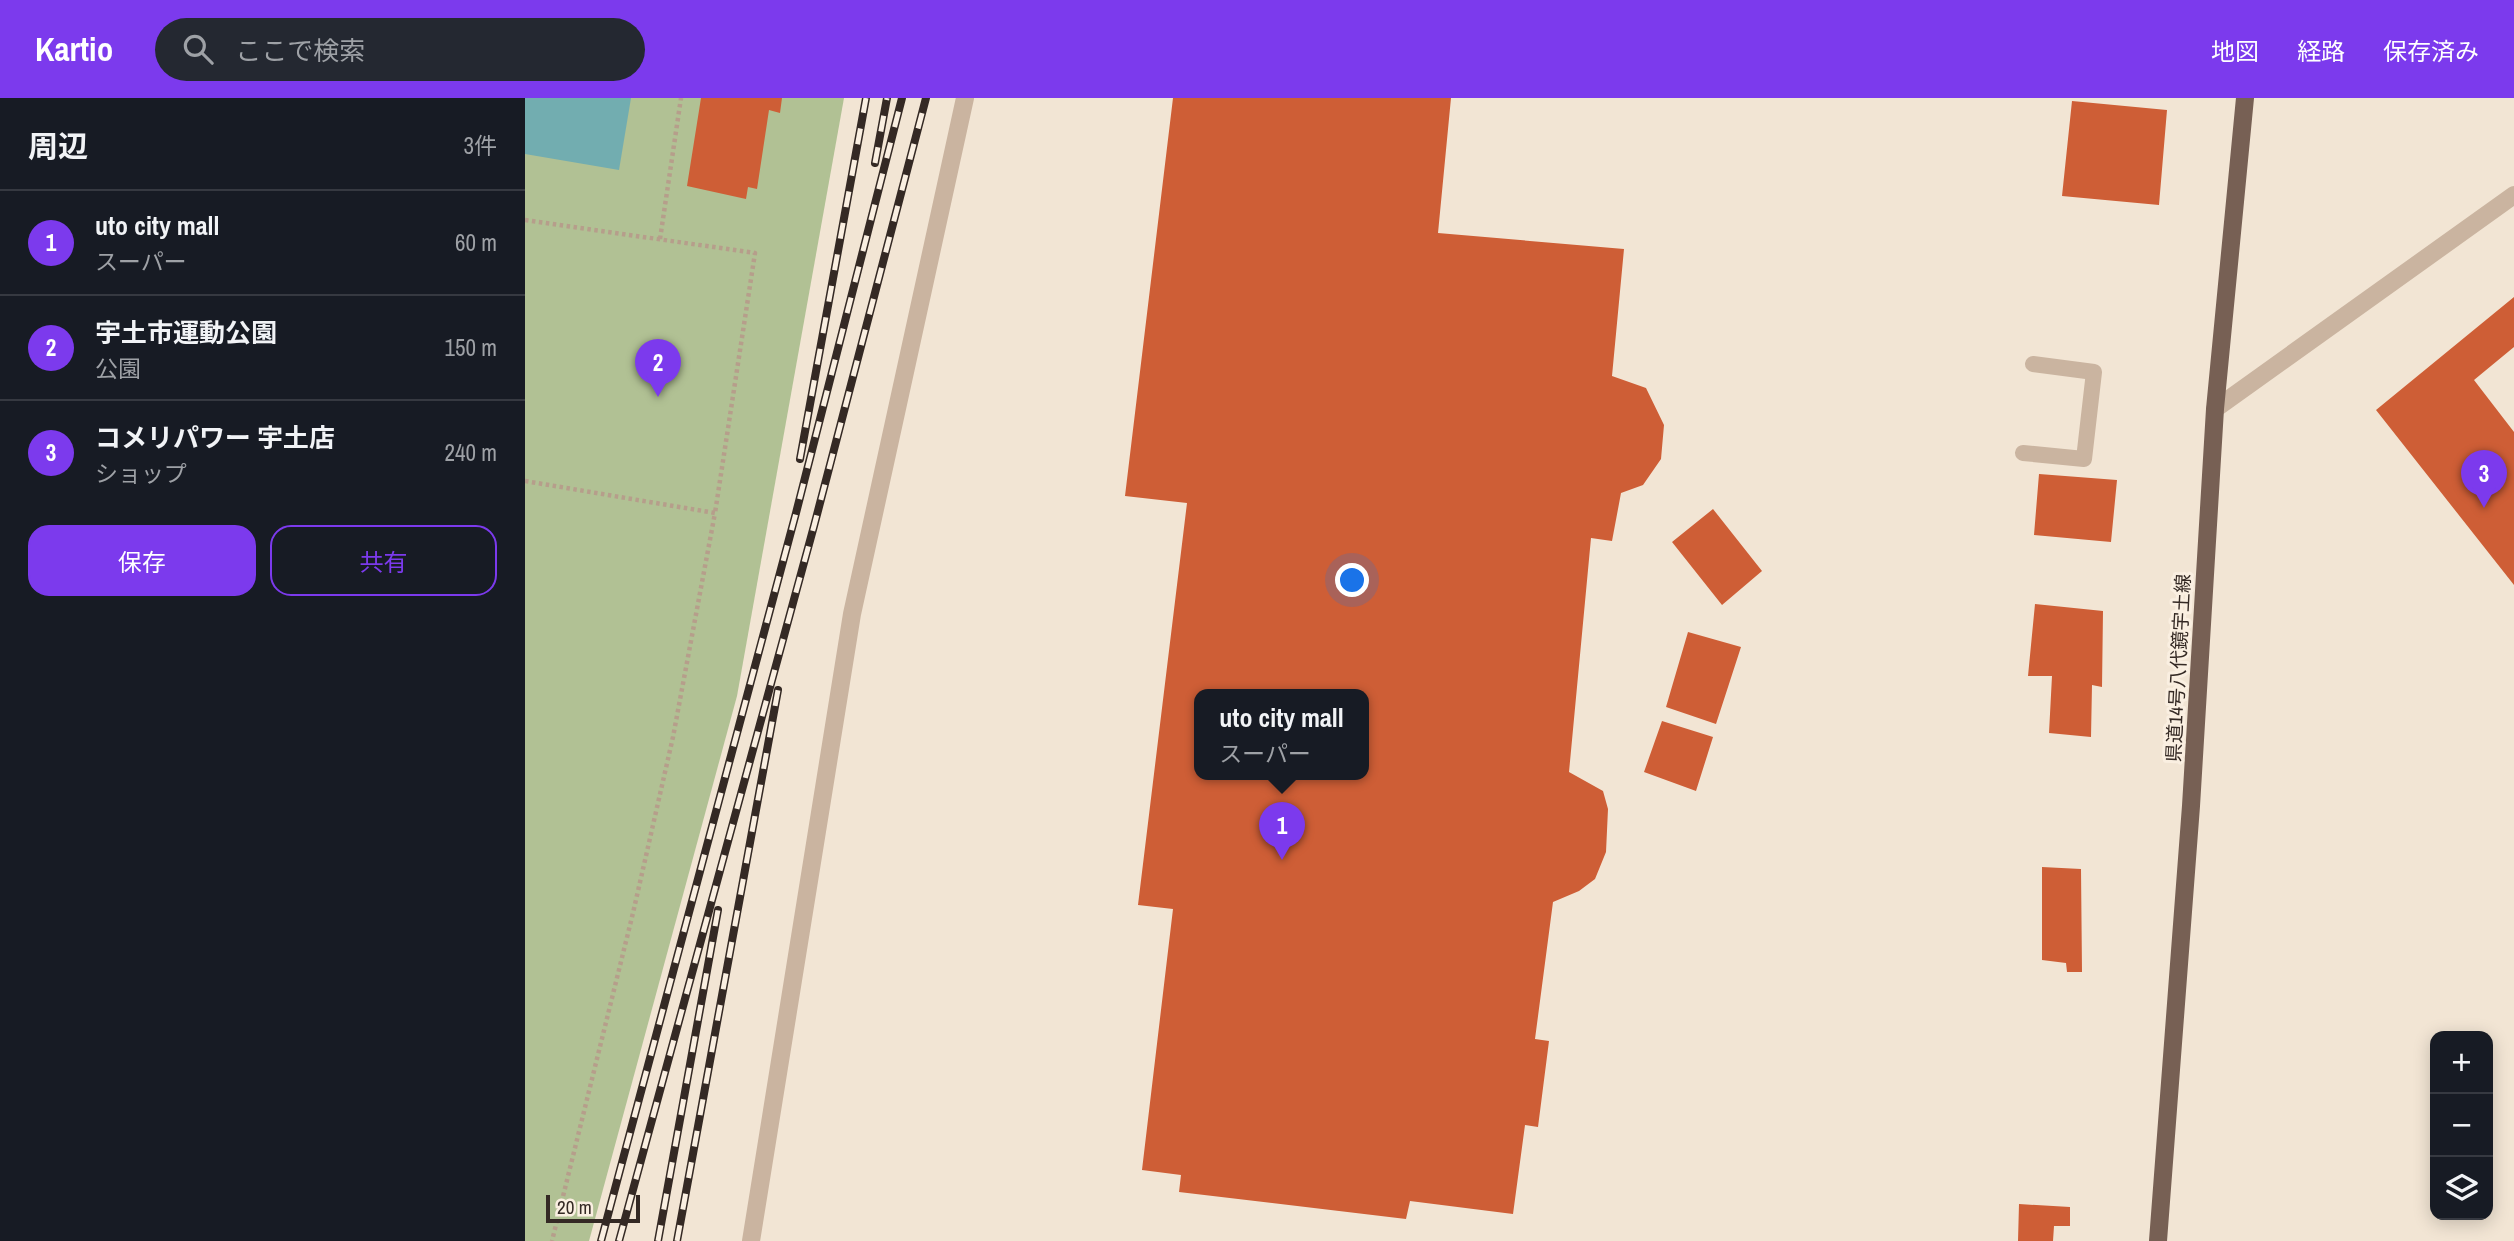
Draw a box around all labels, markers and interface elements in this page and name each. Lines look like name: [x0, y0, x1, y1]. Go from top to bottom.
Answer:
search box: [155, 18, 645, 81]
text: Kartio: [35, 27, 113, 71]
icon: search: [179, 30, 217, 68]
text: ここで検索: [235, 33, 365, 68]
text: 地図: [2211, 35, 2259, 67]
text: 経路: [2297, 35, 2345, 67]
text: 保存済み: [2383, 35, 2479, 67]
text: 周辺: [28, 126, 88, 166]
text: 3件: [464, 130, 497, 161]
text: uto city mall: [95, 208, 219, 243]
text: 1: [46, 227, 56, 258]
text: 60 m: [455, 227, 497, 258]
text: スーパー: [95, 246, 187, 277]
text: 宇土市運動公園: [95, 315, 277, 350]
text: 2: [46, 332, 56, 363]
text: 150 m: [445, 332, 497, 363]
pin: 2: [635, 339, 681, 397]
text: 公園: [95, 353, 141, 384]
text: コメリパワー 宇土店: [95, 420, 335, 455]
text: 3: [46, 437, 56, 468]
text: 240 m: [445, 437, 497, 468]
pin: 3: [2461, 450, 2507, 508]
text: ショップ: [95, 458, 187, 489]
button: 保存: [28, 525, 256, 596]
button: 共有: [270, 525, 497, 596]
your location: [1335, 563, 1369, 597]
street label: 県道14号八代鏡宇土線: [2160, 573, 2196, 763]
popup: [1194, 689, 1369, 780]
text: uto city mall: [1219, 700, 1344, 735]
text: スーパー: [1219, 738, 1311, 769]
pin: 1: [1259, 802, 1305, 860]
map controls: [2430, 1031, 2493, 1220]
button: +: [2430, 1031, 2493, 1094]
button: −: [2430, 1094, 2493, 1157]
button: layers: [2430, 1157, 2493, 1220]
scale bar: [546, 1192, 641, 1224]
text: 20 m: [557, 1194, 592, 1220]

